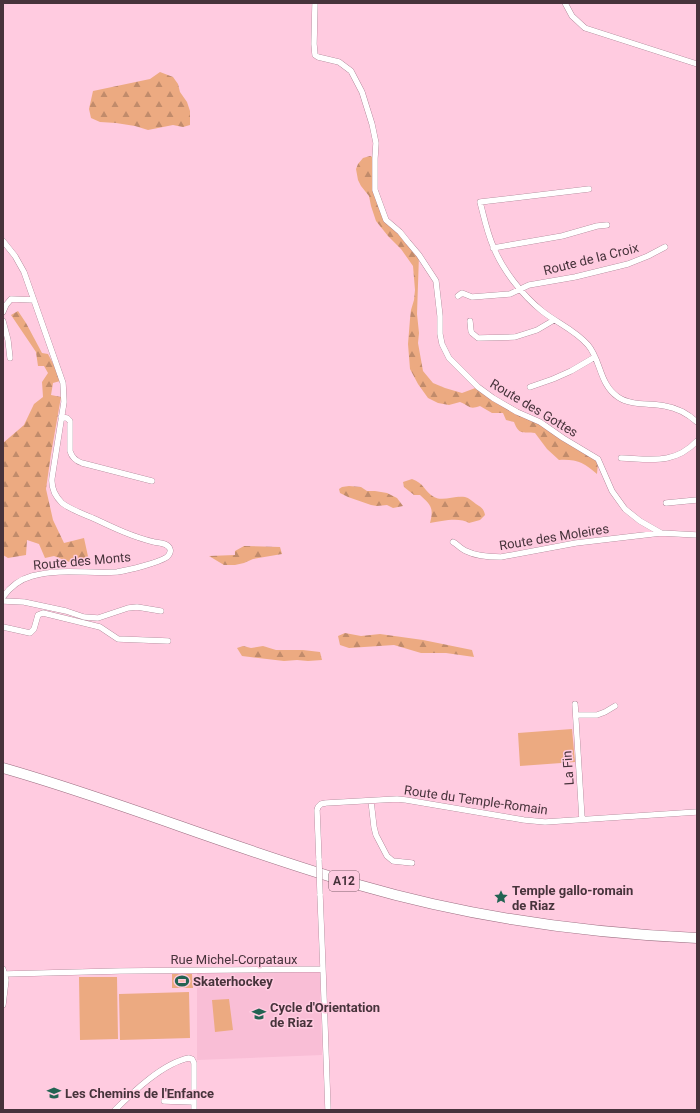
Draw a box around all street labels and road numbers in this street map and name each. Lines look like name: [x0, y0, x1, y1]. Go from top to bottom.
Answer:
street label: Route de la Croix: [542, 240, 641, 278]
street label: Route des Gottes: [487, 376, 581, 440]
street label: Route des Moleires: [498, 521, 610, 553]
street label: Route des Monts: [33, 549, 132, 573]
street label: La Fin: [559, 750, 577, 786]
street label: Route du Temple-Romain: [403, 782, 549, 818]
road number: A12: [329, 871, 359, 891]
street label: Rue Michel-Corpataux: [170, 952, 298, 967]

